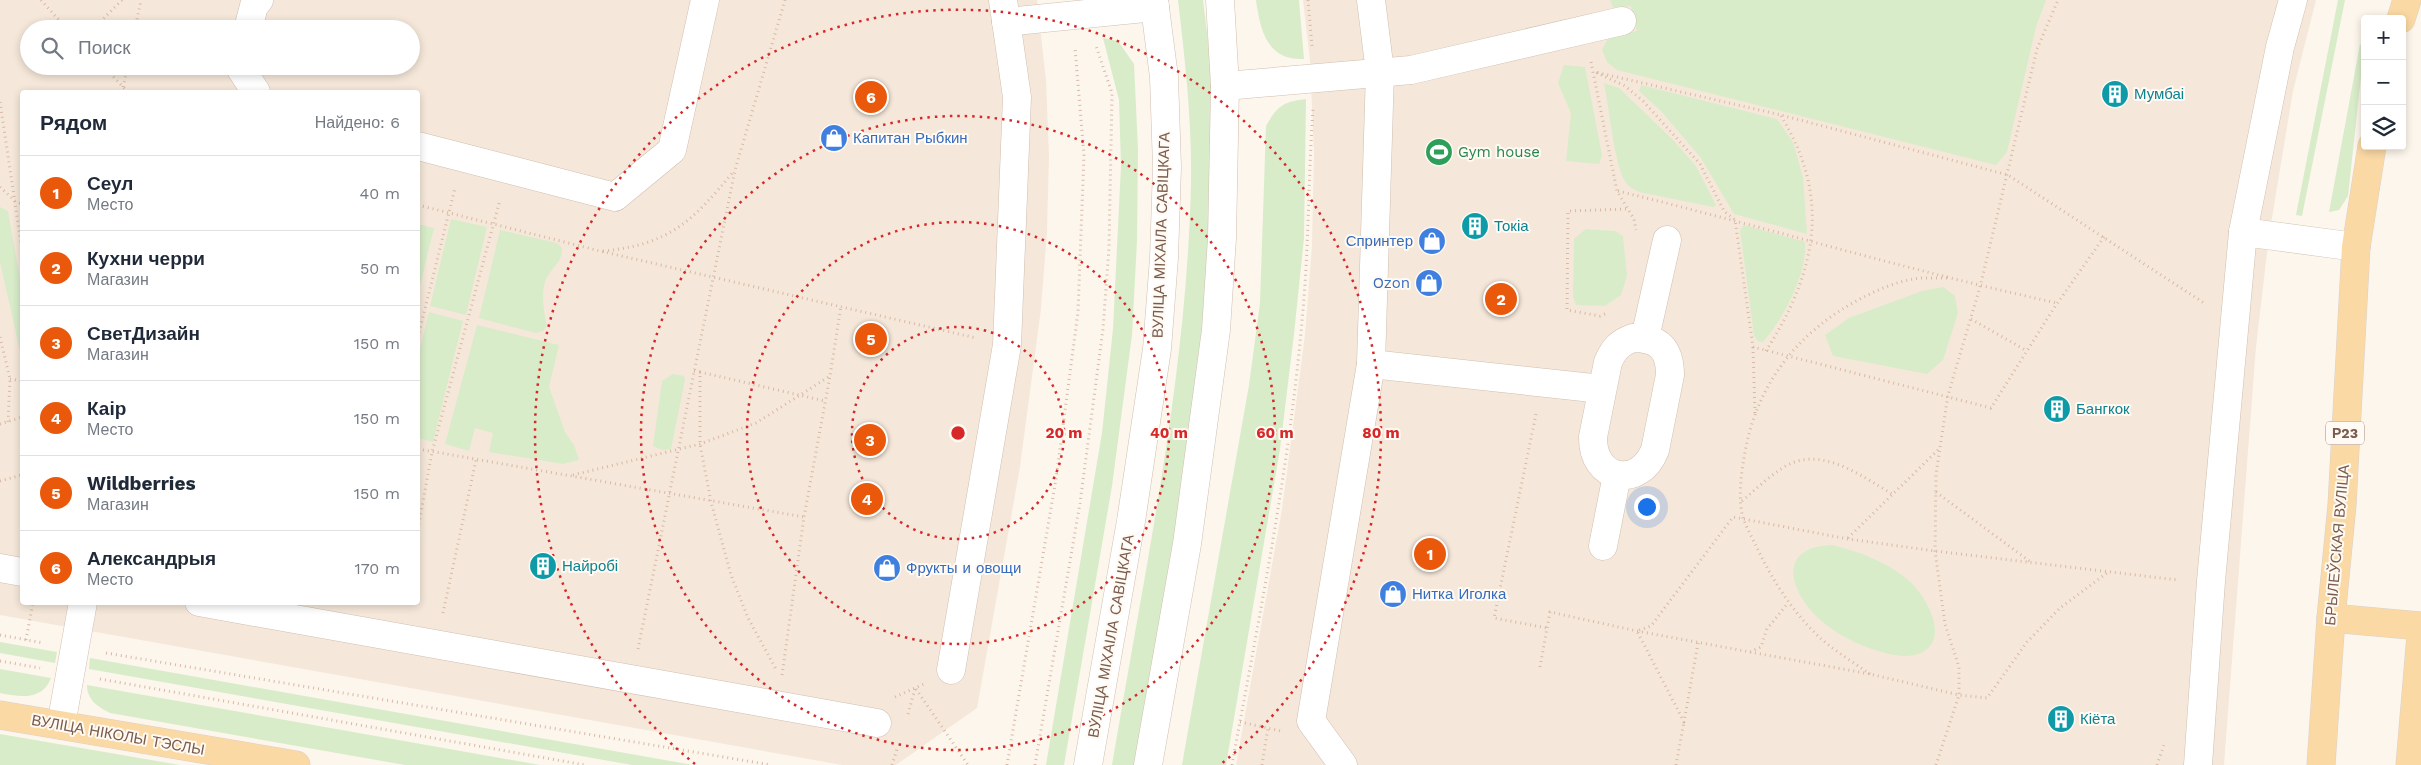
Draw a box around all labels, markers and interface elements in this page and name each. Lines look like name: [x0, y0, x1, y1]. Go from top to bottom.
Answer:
map controls: [2361, 15, 2406, 150]
button: +: [2361, 15, 2406, 60]
search box: [20, 20, 420, 75]
icon: search: [38, 34, 66, 62]
text: Поиск: [78, 36, 131, 59]
button: −: [2361, 60, 2406, 105]
pin: 6: [855, 78, 887, 116]
building icon: Мумбаі: [2100, 79, 2130, 109]
place label: Мумбаі: [2134, 85, 2184, 103]
button: layers: [2361, 105, 2406, 150]
text: Рядом: [40, 110, 107, 135]
text: Найдено: 6: [315, 113, 400, 132]
shop icon: Капитан Рыбкин: [819, 123, 849, 153]
place label: Капитан Рыбкин: [853, 129, 968, 147]
street label: ВУЛІЦА МІХАІЛА САВІЦКАГА: [1148, 132, 1174, 338]
sports icon: Gym house: [1424, 137, 1454, 167]
place label: Gym house: [1458, 143, 1540, 161]
text: Сеул: [87, 172, 133, 195]
text: 1: [53, 184, 59, 203]
text: 40 m: [360, 184, 400, 203]
text: Место: [87, 195, 133, 214]
building icon: Токіа: [1460, 211, 1490, 241]
place label: Токіа: [1494, 217, 1529, 235]
shop icon: Спринтер: [1417, 226, 1447, 256]
place label: Спринтер: [1346, 232, 1413, 250]
text: Кухни черри: [87, 247, 205, 270]
text: 2: [51, 259, 61, 278]
text: 50 m: [360, 259, 400, 278]
shop icon: Ozon: [1414, 268, 1444, 298]
text: Магазин: [87, 270, 149, 289]
place label: Ozon: [1373, 274, 1410, 292]
pin: 2: [1485, 280, 1517, 318]
pin: 5: [855, 320, 887, 358]
text: СветДизайн: [87, 322, 200, 345]
text: 3: [51, 334, 61, 353]
text: 150 m: [354, 334, 400, 353]
text: Магазин: [87, 345, 149, 364]
building icon: Бангкок: [2042, 394, 2072, 424]
text: Каір: [87, 397, 126, 420]
place label: Бангкок: [2076, 400, 2130, 418]
text: 4: [51, 409, 61, 428]
text: 150 m: [354, 409, 400, 428]
text: Место: [87, 420, 133, 439]
pin: 3: [854, 421, 886, 459]
road number: Р23: [2326, 422, 2364, 444]
centre of rings: [949, 424, 967, 442]
text: 20 m: [1045, 424, 1083, 442]
text: 40 m: [1150, 424, 1188, 442]
text: 60 m: [1256, 424, 1294, 442]
text: 80 m: [1362, 424, 1400, 442]
street label: БРЫЛЕЎСКАЯ ВУЛІЦА: [2321, 464, 2353, 626]
text: Wildberries: [87, 472, 196, 495]
pin: 4: [851, 480, 883, 518]
text: 5: [51, 484, 61, 503]
text: 150 m: [354, 484, 400, 503]
your location: [1634, 494, 1660, 520]
text: Магазин: [87, 495, 149, 514]
street label: ВУЛІЦА МІХАІЛА САВІЦКАГА: [1084, 533, 1138, 739]
pin: 1: [1414, 535, 1446, 573]
text: Александрыя: [87, 547, 216, 570]
building icon: Найробі: [528, 551, 558, 581]
shop icon: Фрукты и овощи: [872, 553, 902, 583]
place label: Найробі: [562, 557, 618, 575]
text: 6: [51, 559, 61, 578]
text: 170 m: [354, 559, 400, 578]
place label: Фрукты и овощи: [906, 559, 1021, 577]
text: Место: [87, 570, 133, 589]
shop icon: Нитка Иголка: [1378, 579, 1408, 609]
place label: Нитка Иголка: [1412, 585, 1507, 603]
building icon: Кіёта: [2046, 704, 2076, 734]
place label: Кіёта: [2080, 710, 2116, 728]
street label: ВУЛІЦА НІКОЛЫ ТЭСЛЫ: [30, 711, 206, 759]

